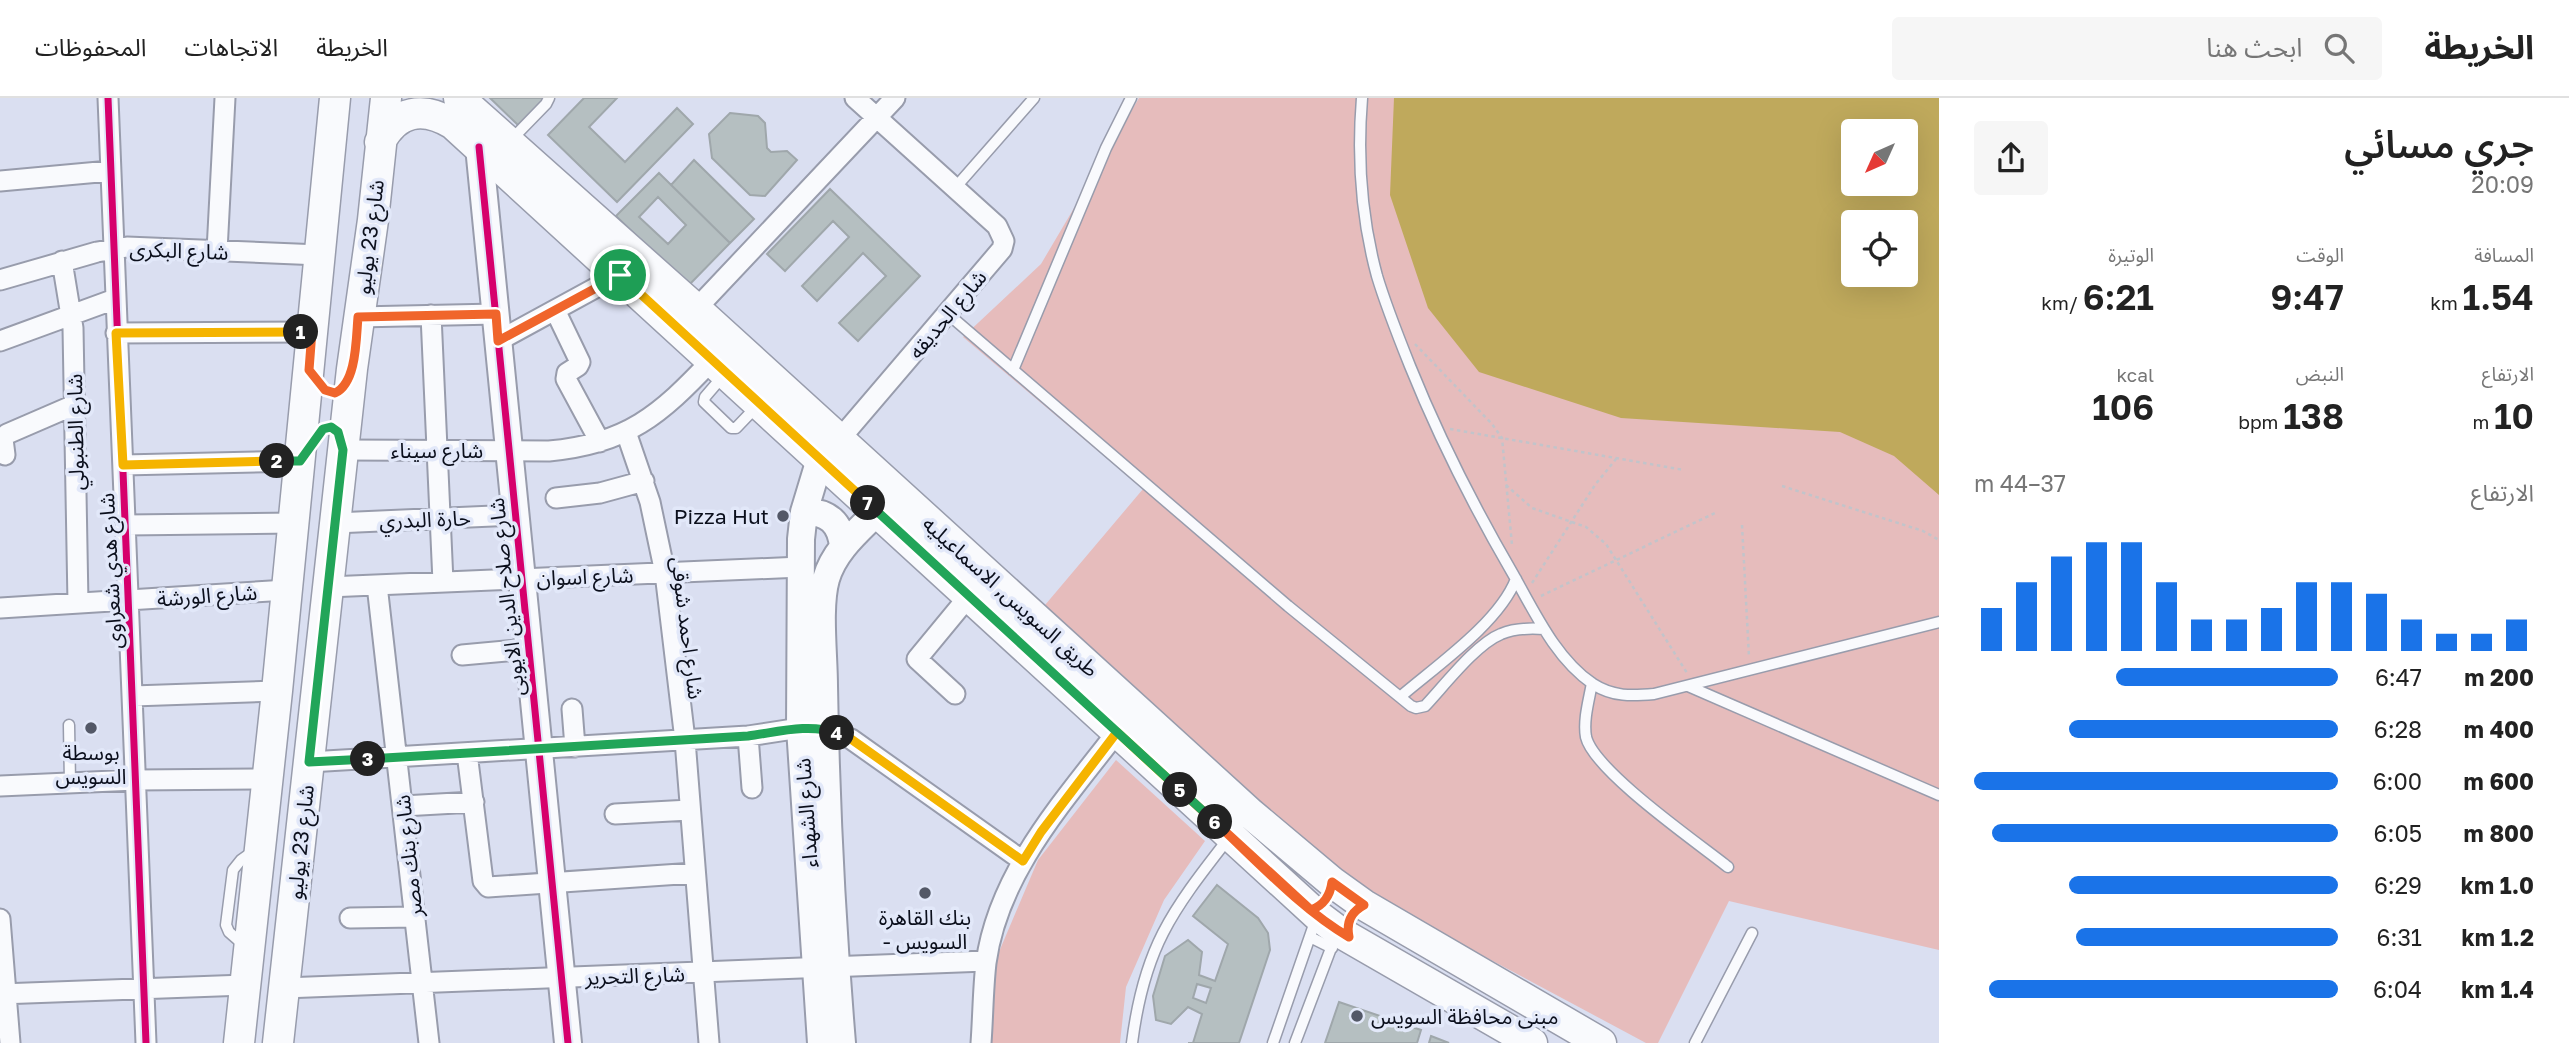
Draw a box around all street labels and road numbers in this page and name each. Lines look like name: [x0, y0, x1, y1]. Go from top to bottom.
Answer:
street label: شارع 23 يوليو: [349, 178, 392, 296]
street label: شارع البكرى: [129, 235, 229, 268]
street label: شارع الحديقه: [902, 264, 994, 366]
street label: شارع الطنبولي: [61, 373, 93, 491]
street label: شارع سيناء: [391, 437, 483, 466]
street label: شارع هدي شعراوى: [93, 492, 131, 650]
street label: شارع صلاح الدين الايوبى: [483, 496, 532, 698]
street label: حارة البدري: [379, 504, 471, 537]
street label: طريق السويس, الاسماعيليه: [917, 510, 1104, 683]
street label: شارع احمد شوقى: [663, 555, 710, 701]
street label: شارع اسوان: [536, 561, 634, 594]
street label: شارع الورشة: [156, 579, 258, 614]
street label: شارع الشهداء: [789, 757, 826, 869]
street label: شارع 23 يوليو: [281, 783, 322, 901]
street label: شارع بنك مصر: [389, 793, 430, 919]
street label: شارع التحرير: [584, 960, 686, 993]

